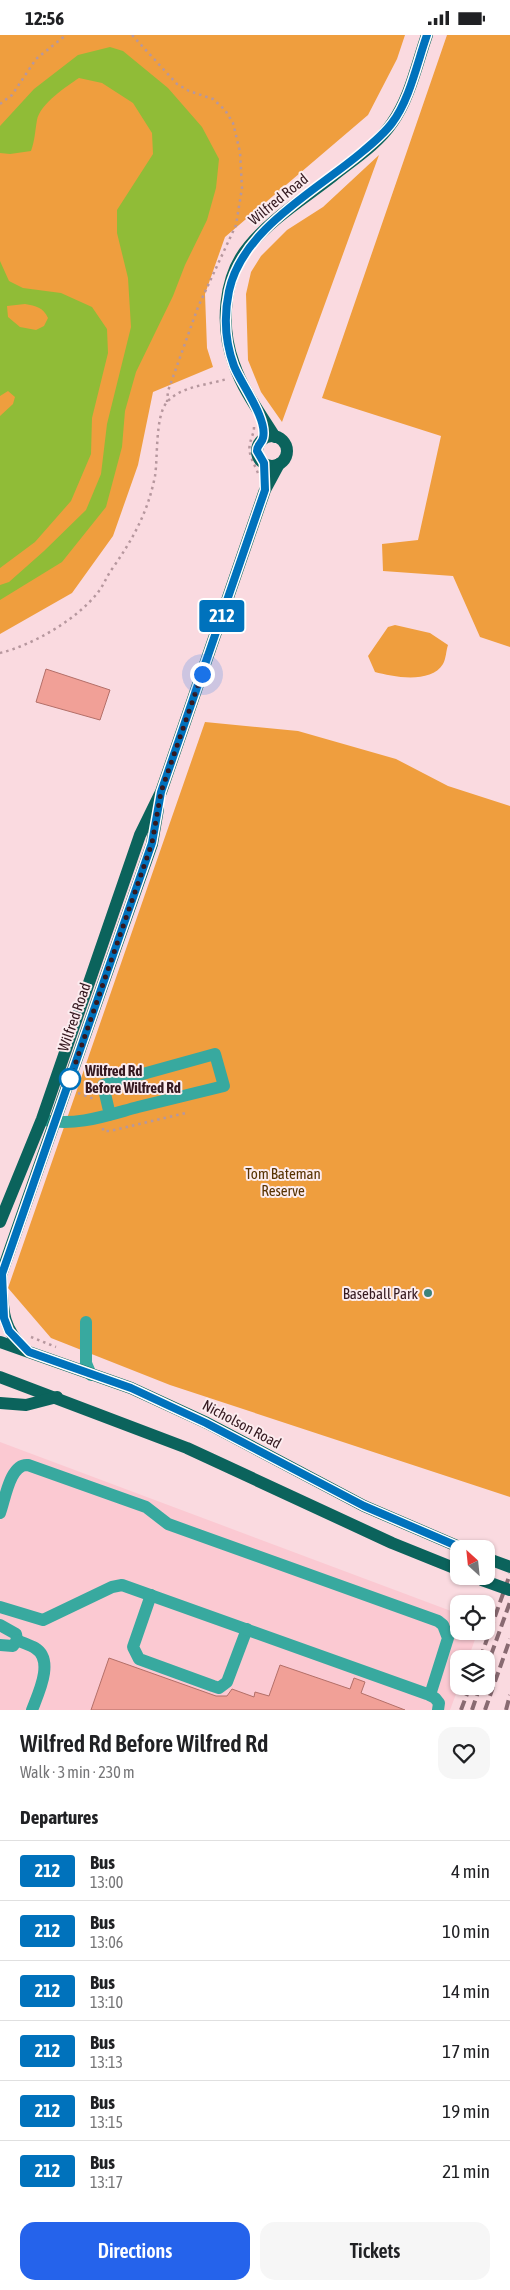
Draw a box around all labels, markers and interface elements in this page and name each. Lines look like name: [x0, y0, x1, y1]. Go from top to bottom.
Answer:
text: 12:56: [25, 7, 64, 29]
street label: Wilfred Road: [245, 170, 311, 228]
line badge: 212: [193, 600, 251, 632]
text: 212: [209, 605, 235, 626]
your location: [190, 662, 215, 687]
street label: Wilfred Road: [54, 980, 94, 1054]
place label: Wilfred Rd Before Wilfred Rd: [84, 1062, 181, 1096]
marker: Wilfred Rd Before Wilfred Rd: [59, 1068, 81, 1090]
park label: Tom Bateman Reserve: [245, 1165, 321, 1199]
place label: Baseball Park: [343, 1285, 418, 1302]
marker: Baseball Park: [422, 1287, 434, 1299]
street label: Nicholson Road: [200, 1396, 284, 1452]
north arrow: [450, 1540, 495, 1585]
map controls: [450, 1540, 495, 1695]
button: locate: [450, 1595, 495, 1640]
button: layers: [450, 1650, 495, 1695]
button: heart: [438, 1727, 490, 1779]
text: Wilfred Rd Before Wilfred Rd: [20, 1730, 268, 1757]
text: Walk · 3 min · 230 m: [20, 1763, 134, 1781]
text: Departures: [20, 1806, 98, 1828]
text: Bus: [90, 1851, 115, 1873]
text: 212: [35, 1860, 60, 1881]
text: 4 min: [451, 1860, 490, 1882]
text: 13:00: [90, 1873, 123, 1891]
text: Bus: [90, 1911, 115, 1933]
text: 212: [35, 1920, 60, 1941]
text: 10 min: [442, 1920, 490, 1942]
text: 13:06: [90, 1933, 123, 1951]
text: Bus: [90, 1971, 115, 1993]
text: 212: [35, 1980, 60, 2001]
text: 14 min: [442, 1980, 490, 2002]
text: 13:10: [90, 1993, 123, 2011]
text: Bus: [90, 2031, 115, 2053]
text: 212: [35, 2040, 60, 2061]
text: 17 min: [442, 2040, 490, 2062]
text: 13:13: [90, 2053, 123, 2071]
text: Bus: [90, 2091, 115, 2113]
text: 212: [35, 2100, 60, 2121]
text: 19 min: [442, 2100, 490, 2122]
text: 13:15: [90, 2113, 123, 2131]
text: Bus: [90, 2151, 115, 2173]
text: 212: [35, 2160, 60, 2181]
text: 21 min: [442, 2160, 490, 2182]
text: 13:17: [90, 2173, 123, 2191]
button: Directions: [20, 2222, 250, 2280]
button: Tickets: [260, 2222, 490, 2280]

